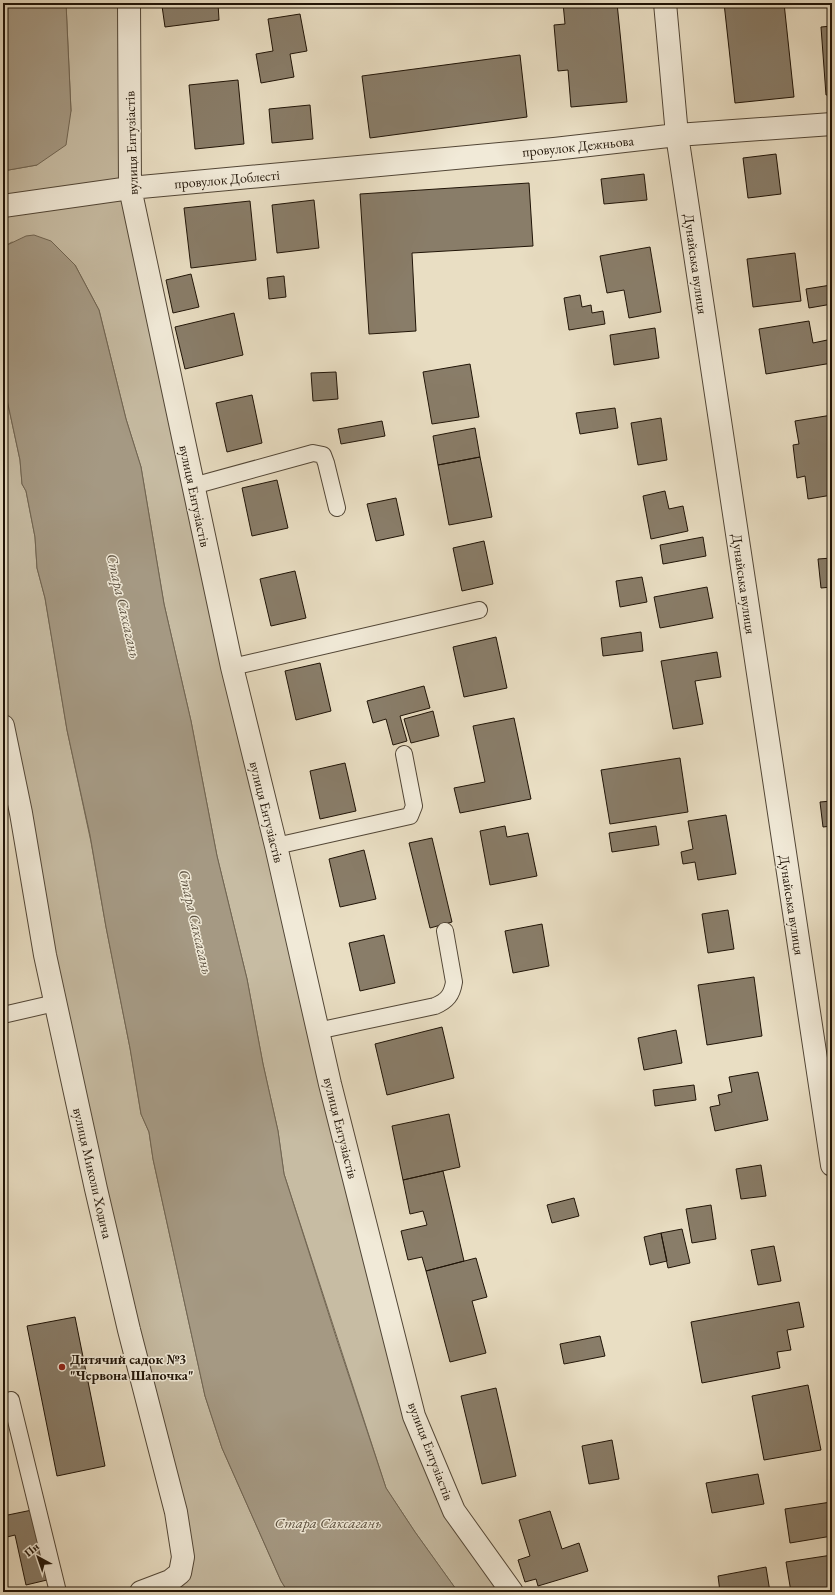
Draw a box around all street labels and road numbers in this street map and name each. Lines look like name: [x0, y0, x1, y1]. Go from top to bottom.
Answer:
street label: вулиця Ентузіастів: [120, 91, 142, 195]
street label: провулок Дежньова: [521, 131, 635, 161]
street label: провулок Доблесті: [173, 165, 281, 193]
street label: Дунайська вулиця: [680, 213, 712, 315]
street label: вулиця Ентузіастів: [175, 443, 215, 549]
street label: Дунайська вулиця: [728, 533, 760, 635]
street label: вулиця Ентузіастів: [246, 759, 288, 865]
street label: Дунайська вулиця: [775, 854, 809, 956]
street label: вулиця Ентузіастів: [320, 1075, 362, 1181]
street label: вулиця Миколи Ходича: [69, 1106, 117, 1241]
street label: вулиця Ентузіастів: [404, 1399, 458, 1503]

